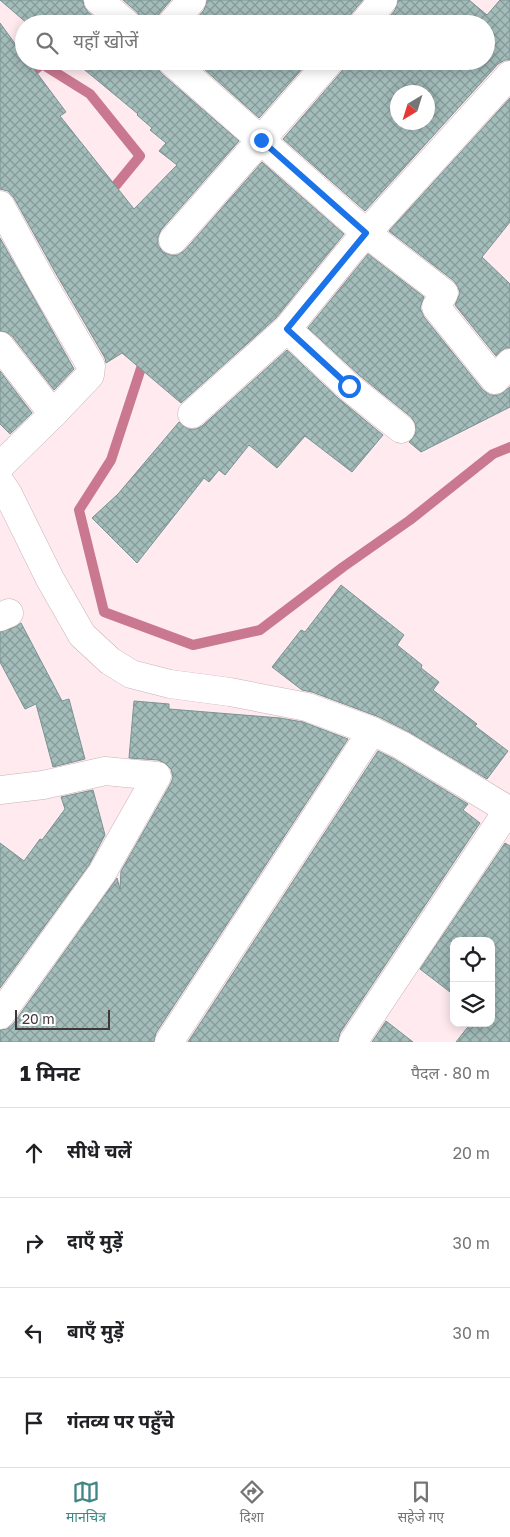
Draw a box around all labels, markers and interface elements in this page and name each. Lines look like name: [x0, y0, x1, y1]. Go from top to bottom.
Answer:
search box: [15, 15, 495, 70]
icon: search: [33, 29, 61, 57]
text: यहाँ खोजें: [73, 29, 138, 52]
north arrow: [390, 85, 435, 130]
route end: [250, 129, 273, 152]
route start: [338, 375, 361, 398]
map controls: [450, 937, 495, 1027]
button: locate: [450, 937, 495, 982]
button: layers: [450, 982, 495, 1027]
scale bar: [15, 1007, 110, 1030]
text: 20 m: [22, 1010, 55, 1027]
text: 1 मिनट: [20, 1060, 80, 1086]
text: पैदल · 80 m: [411, 1063, 490, 1083]
icon: ahead: [20, 1139, 48, 1167]
text: सीधे चलें: [67, 1139, 132, 1162]
text: 20 m: [453, 1143, 490, 1163]
icon: right: [20, 1229, 48, 1257]
text: दाएँ मुड़ें: [67, 1229, 123, 1252]
text: 30 m: [453, 1233, 490, 1253]
icon: left: [20, 1319, 48, 1347]
text: बाएँ मुड़ें: [67, 1319, 124, 1342]
text: 30 m: [453, 1323, 490, 1343]
icon: arrive: [20, 1409, 48, 1437]
text: गंतव्य पर पहुँचे: [67, 1409, 174, 1432]
tab: मानचित्र: [66, 1478, 106, 1528]
tab: दिशा: [238, 1478, 266, 1528]
tab: सहेजे गए: [398, 1478, 444, 1528]

